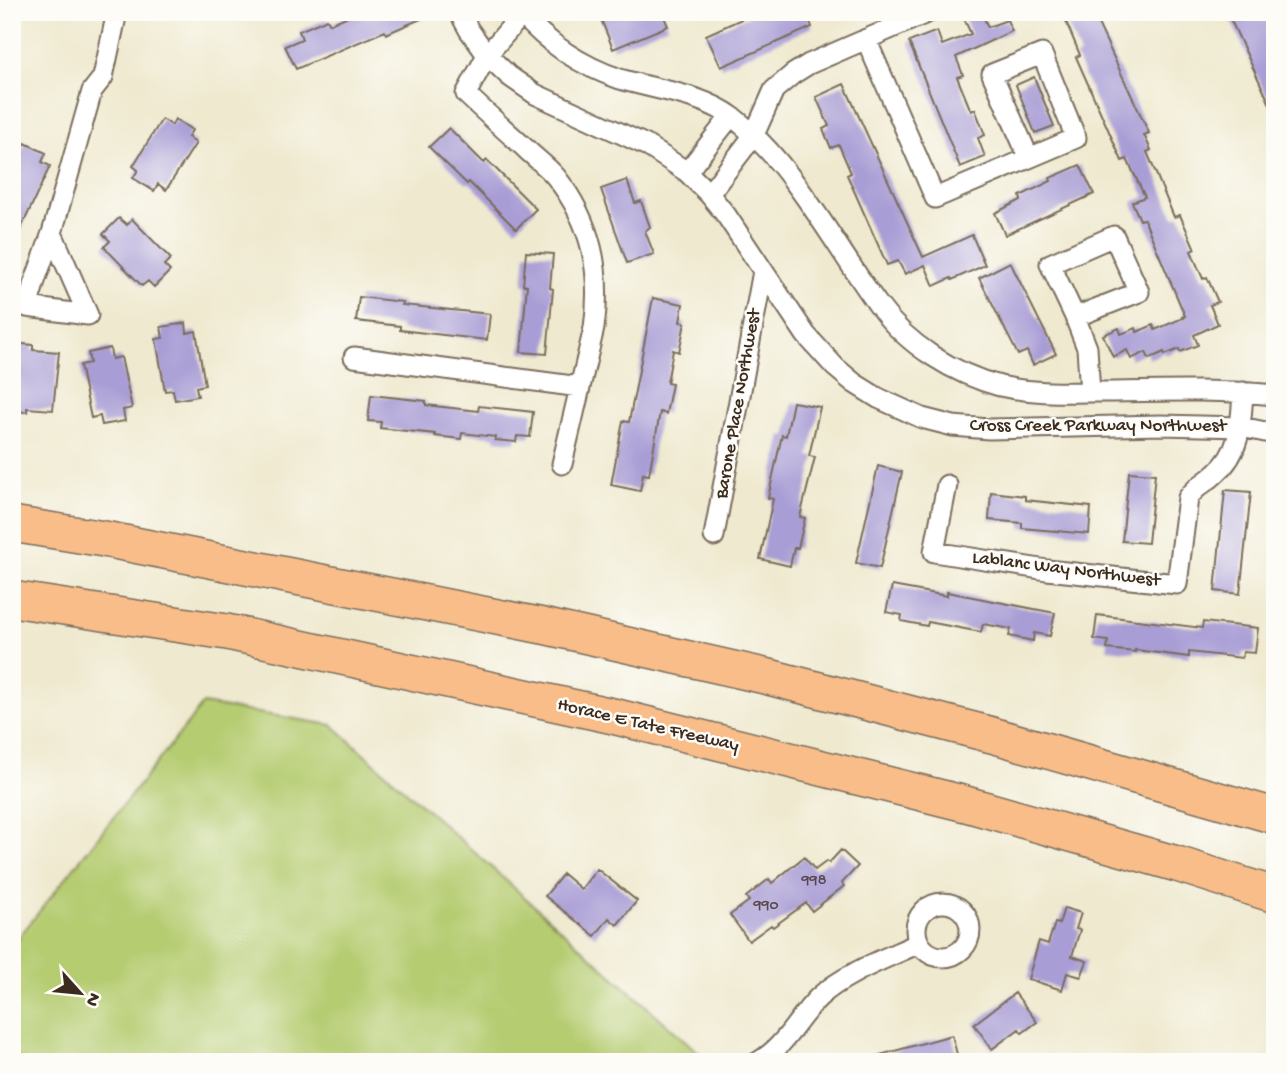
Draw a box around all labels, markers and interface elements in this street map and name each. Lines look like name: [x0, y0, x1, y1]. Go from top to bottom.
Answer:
street label: Barone Place Northwest: [711, 305, 767, 502]
street label: Cross Creek Parkway Northwest: [970, 415, 1229, 438]
street label: Lablanc Way Northwest: [971, 547, 1163, 593]
street label: Horace E Tate Freeway: [555, 694, 742, 758]
house number: 998: [801, 872, 827, 891]
house number: 990: [752, 897, 779, 916]
north arrow: [46, 958, 116, 1028]
text: N: [79, 988, 105, 1010]

